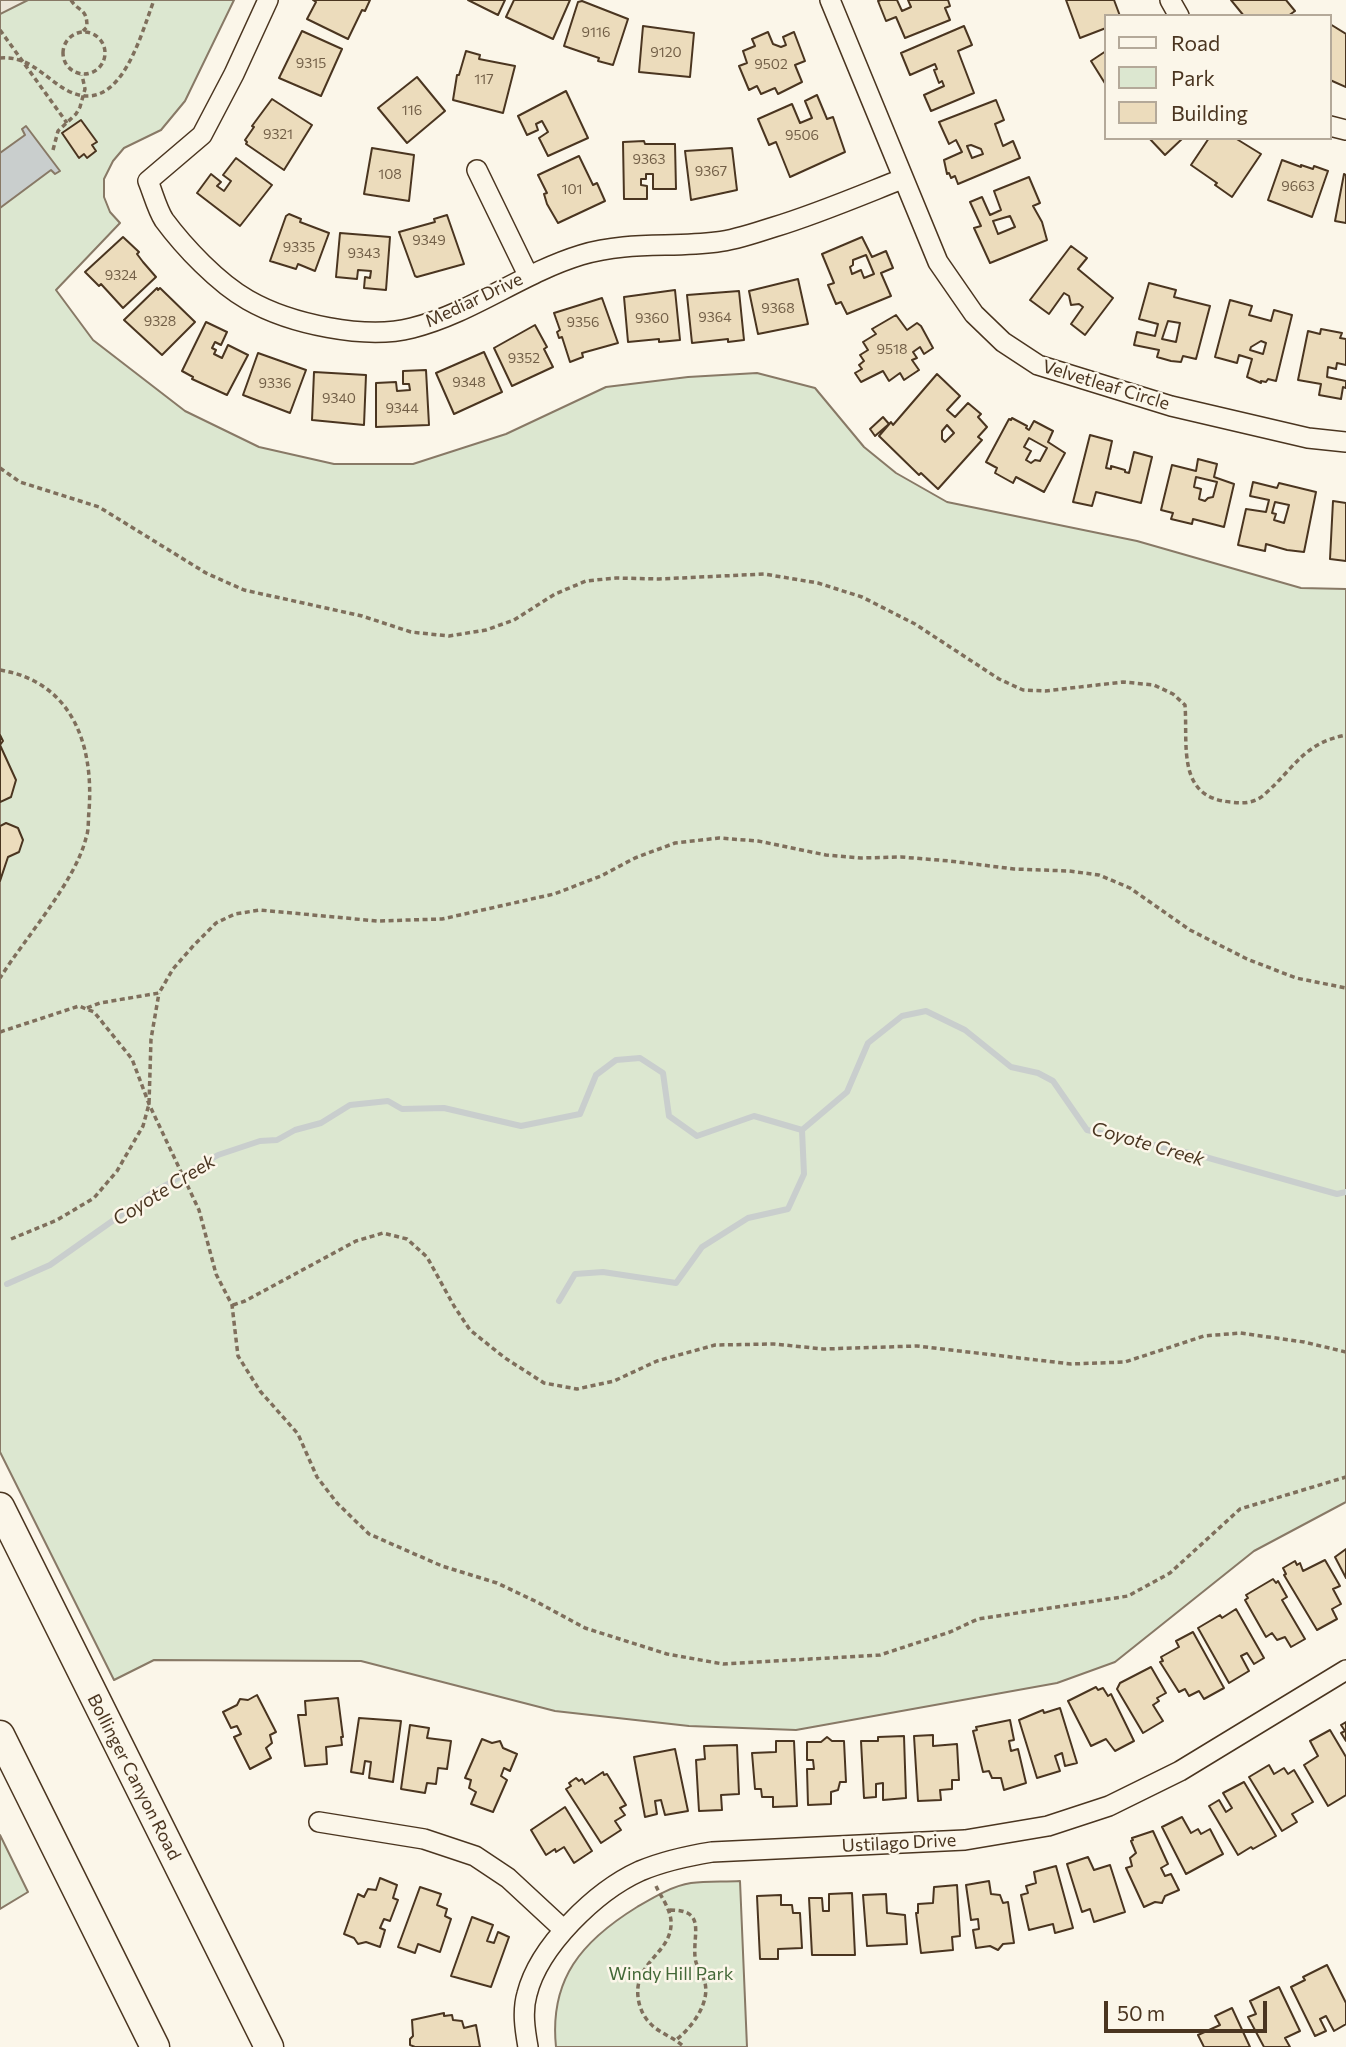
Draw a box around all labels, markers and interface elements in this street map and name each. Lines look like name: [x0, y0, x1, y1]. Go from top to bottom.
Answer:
legend: [1104, 14, 1332, 140]
house number: 9116: [582, 24, 610, 40]
text: Road: [1171, 30, 1220, 55]
house number: 9120: [650, 44, 682, 60]
house number: 9315: [296, 55, 326, 71]
house number: 9502: [754, 56, 788, 72]
text: Park: [1171, 65, 1215, 90]
house number: 117: [474, 71, 494, 87]
text: Building: [1171, 100, 1248, 125]
house number: 116: [402, 102, 422, 118]
house number: 9321: [263, 126, 293, 142]
house number: 9506: [785, 127, 819, 143]
house number: 9363: [633, 151, 665, 167]
house number: 9367: [695, 163, 727, 179]
house number: 108: [378, 166, 402, 182]
house number: 9663: [1281, 178, 1315, 194]
house number: 101: [561, 181, 583, 197]
house number: 9349: [412, 232, 446, 248]
house number: 9335: [283, 239, 315, 255]
house number: 9343: [348, 245, 380, 261]
house number: 9324: [105, 267, 137, 283]
street label: Mediar Drive: [422, 268, 526, 332]
house number: 9368: [761, 300, 795, 316]
house number: 9364: [698, 309, 732, 325]
house number: 9360: [635, 310, 669, 326]
house number: 9328: [144, 313, 176, 329]
house number: 9356: [567, 314, 599, 330]
house number: 9518: [876, 341, 908, 357]
house number: 9352: [508, 350, 540, 366]
street label: Velvetleaf Circle: [1040, 355, 1172, 415]
house number: 9348: [452, 374, 486, 390]
house number: 9336: [259, 375, 291, 391]
house number: 9340: [322, 390, 356, 406]
house number: 9344: [385, 400, 419, 416]
water label: Coyote Creek: [1089, 1117, 1207, 1171]
water label: Coyote Creek: [109, 1150, 219, 1230]
street label: Bollinger Canyon Road: [83, 1690, 185, 1864]
street label: Ustilago Drive: [841, 1829, 957, 1857]
park label: Windy Hill Park: [609, 1963, 733, 1985]
scale bar: [1108, 1988, 1271, 2032]
text: 50 m: [1117, 2000, 1165, 2025]

